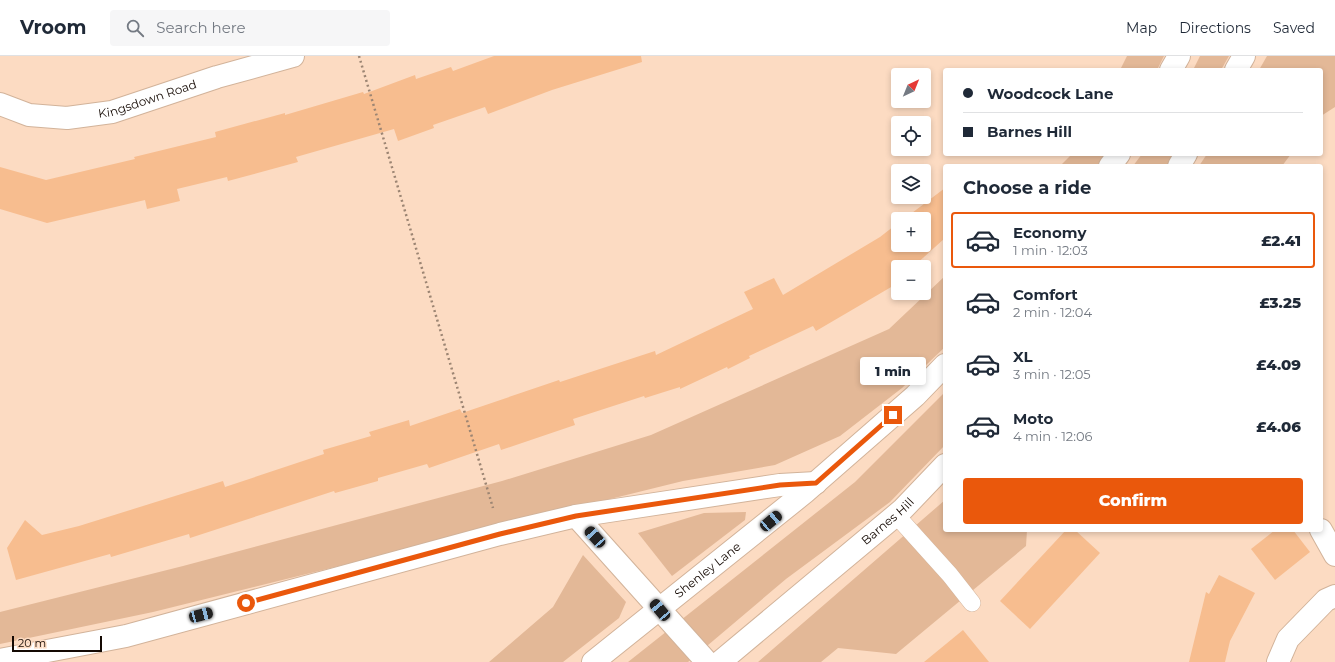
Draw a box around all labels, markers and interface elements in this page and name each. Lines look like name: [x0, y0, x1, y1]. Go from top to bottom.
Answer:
search box: [110, 10, 390, 46]
text: Vroom: [20, 16, 86, 39]
icon: search: [124, 17, 146, 39]
text: Search here: [156, 18, 246, 37]
text: Map: [1126, 19, 1157, 37]
text: Directions: [1179, 19, 1251, 37]
text: Saved: [1273, 19, 1315, 37]
north arrow: [891, 68, 931, 108]
map controls: [891, 68, 931, 300]
street label: Kingsdown Road: [97, 76, 198, 121]
text: Woodcock Lane: [987, 84, 1113, 103]
button: locate: [891, 116, 931, 156]
text: Barnes Hill: [987, 122, 1072, 141]
button: layers: [891, 164, 931, 204]
text: Choose a ride: [963, 177, 1091, 199]
button: +: [891, 212, 931, 252]
icon: car: [965, 222, 1001, 258]
text: Economy: [1013, 223, 1086, 242]
text: £2.41: [1261, 231, 1301, 250]
text: 1 min · 12:03: [1013, 242, 1088, 258]
button: −: [891, 260, 931, 300]
icon: car: [965, 284, 1001, 320]
text: Comfort: [1013, 285, 1078, 304]
text: £3.25: [1259, 293, 1301, 312]
text: 2 min · 12:04: [1013, 304, 1092, 320]
icon: car: [965, 346, 1001, 382]
text: XL: [1013, 347, 1032, 366]
text: £4.09: [1256, 355, 1301, 374]
callout: 1 min: [860, 357, 926, 385]
text: 1 min: [875, 363, 911, 379]
text: 3 min · 12:05: [1013, 366, 1091, 382]
route end: [884, 406, 902, 424]
icon: car: [965, 408, 1001, 444]
text: Moto: [1013, 409, 1053, 428]
text: £4.06: [1256, 417, 1301, 436]
text: 4 min · 12:06: [1013, 428, 1093, 444]
button: Confirm: [963, 478, 1303, 524]
street label: Barnes Hill: [858, 494, 917, 548]
car: [758, 509, 784, 533]
car: [583, 524, 607, 550]
street label: Shenley Lane: [671, 539, 744, 601]
route start: [237, 594, 255, 612]
car: [648, 597, 672, 623]
car: [188, 606, 214, 624]
scale bar: [12, 634, 102, 653]
text: 20 m: [18, 636, 46, 650]

